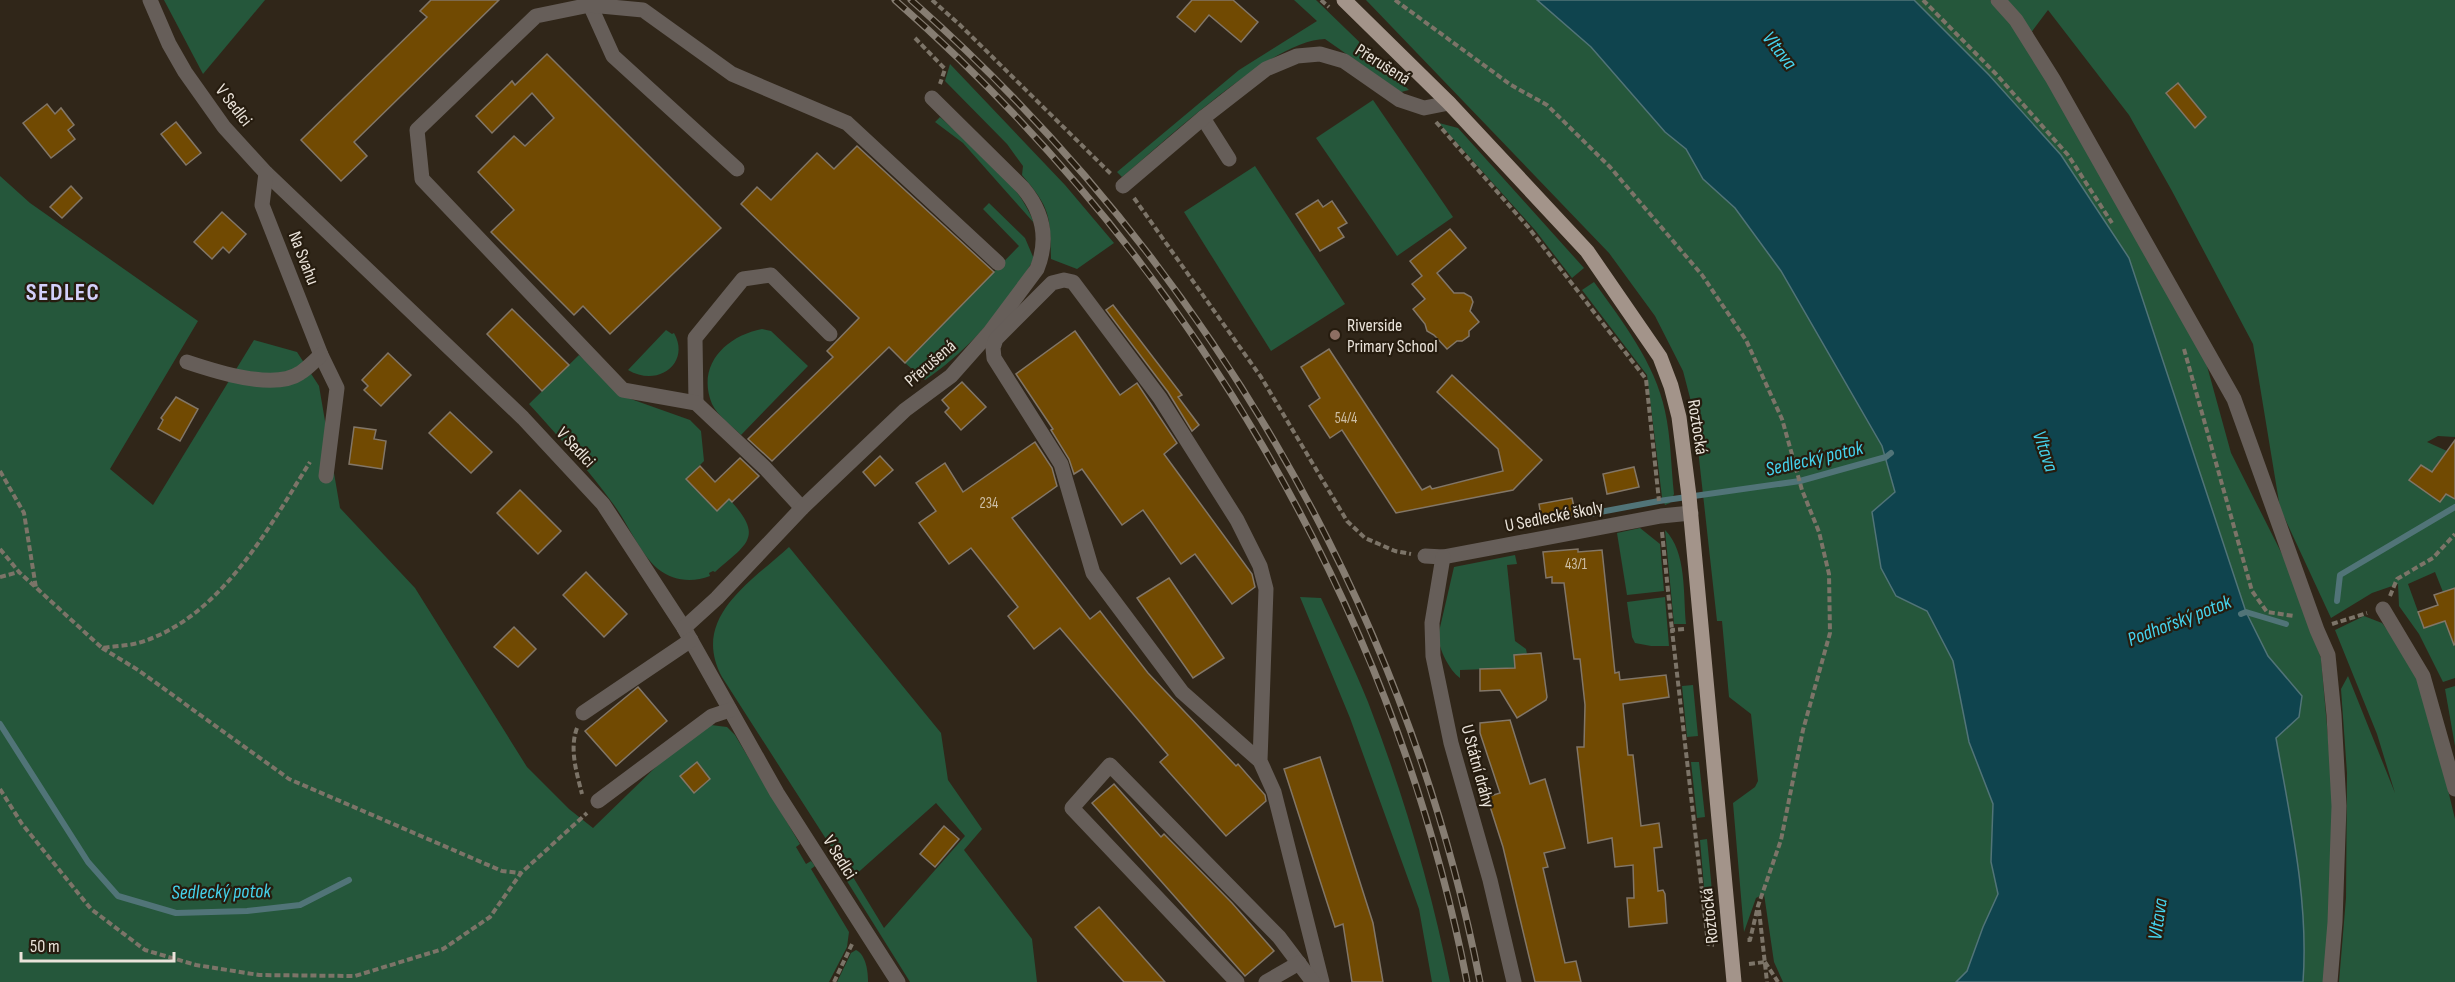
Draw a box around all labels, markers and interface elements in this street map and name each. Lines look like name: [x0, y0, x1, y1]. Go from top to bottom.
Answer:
water label: Vltava: [1757, 27, 1802, 74]
street label: Přerušená: [1351, 39, 1414, 89]
street label: V Sedlci: [211, 80, 256, 130]
street label: Na Svahu: [284, 229, 323, 288]
district label: SEDLEC: [26, 278, 100, 307]
place label: Riverside Primary School: [1347, 315, 1438, 357]
marker: Riverside Primary School: [1328, 328, 1342, 342]
street label: Přerušená: [901, 335, 960, 391]
street label: Roztocká: [1683, 398, 1712, 456]
house number: 54/4: [1335, 409, 1357, 428]
street label: V Sedlci: [552, 423, 599, 472]
water label: Vltava: [2027, 428, 2063, 475]
water label: Sedlecký potok: [1763, 436, 1866, 482]
house number: 234: [980, 494, 998, 513]
street label: U Sedlecké školy: [1503, 497, 1605, 536]
house number: 43/1: [1565, 555, 1588, 574]
water label: Podhořský potok: [2124, 590, 2235, 652]
street label: U Státní dráhy: [1456, 722, 1499, 810]
street label: V Sedlci: [818, 832, 861, 883]
water label: Sedlecký potok: [171, 879, 271, 905]
street label: Roztocká: [1696, 887, 1723, 945]
water label: Vltava: [2143, 897, 2173, 942]
scale bar: [21, 925, 174, 963]
text: 50 m: [30, 936, 60, 957]

